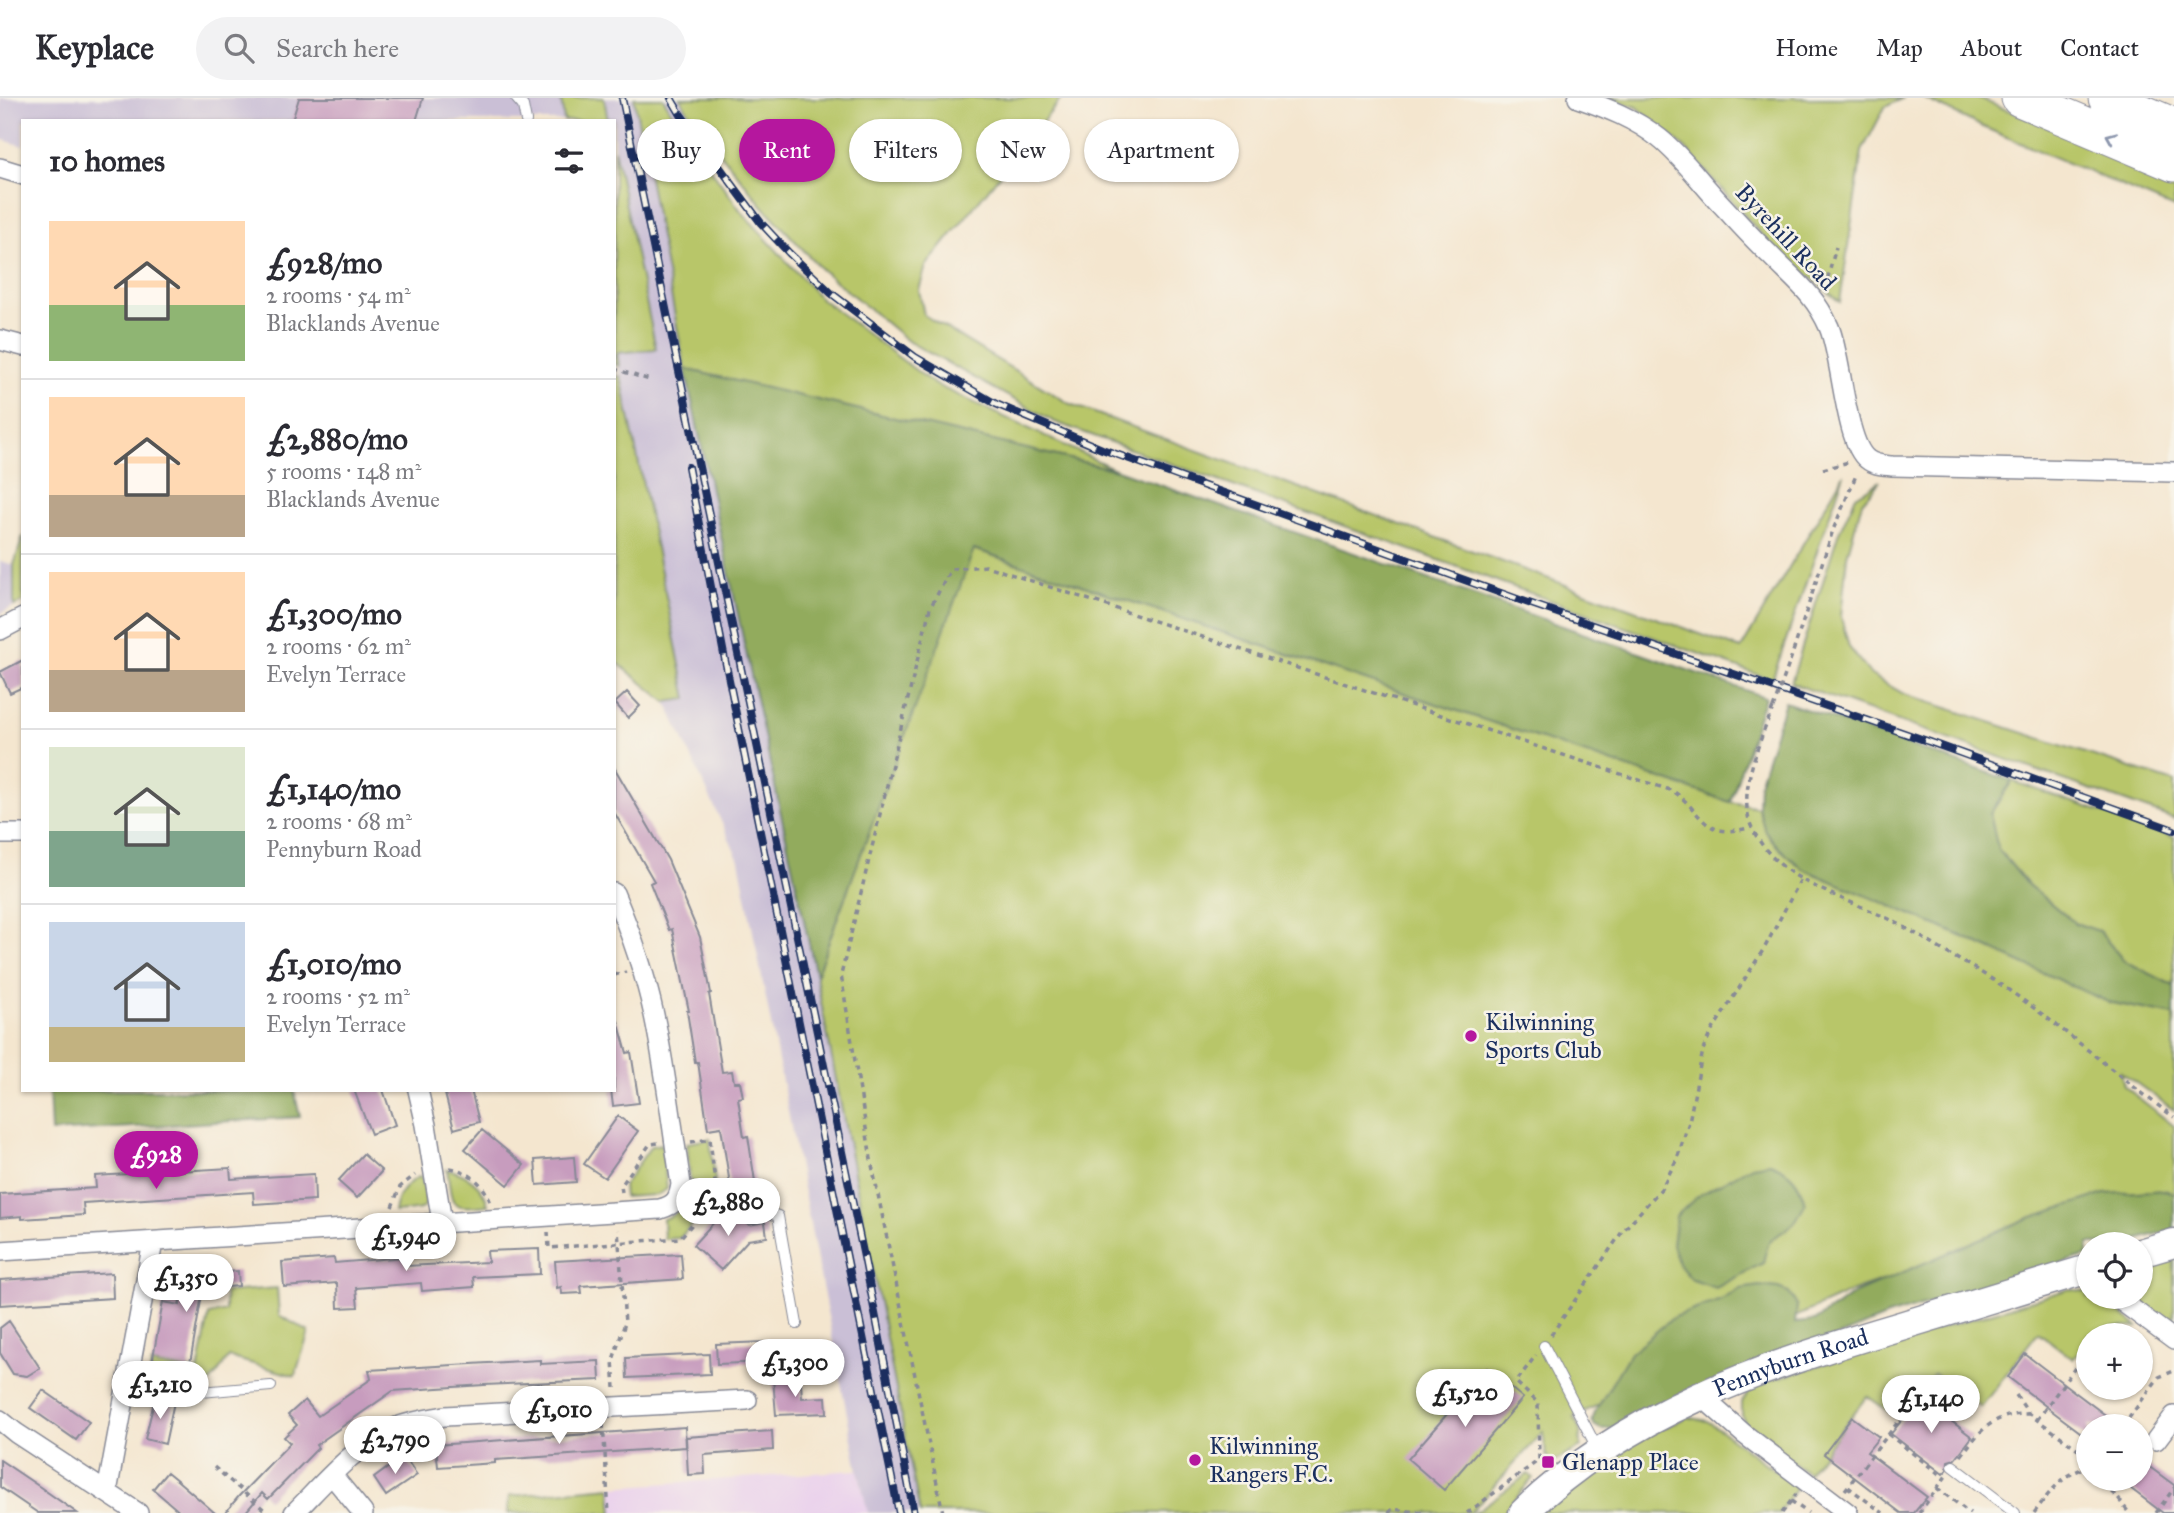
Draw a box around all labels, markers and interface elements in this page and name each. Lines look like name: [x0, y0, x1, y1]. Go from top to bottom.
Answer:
search box: [196, 17, 686, 80]
text: Keyplace: [35, 28, 154, 68]
icon: search: [220, 29, 258, 67]
text: Search here: [276, 32, 399, 64]
text: Home: [1775, 33, 1838, 63]
text: Map: [1876, 33, 1923, 63]
text: About: [1961, 33, 2022, 63]
text: Contact: [2060, 33, 2139, 63]
chip: Buy: [637, 119, 725, 182]
chip: Rent: [739, 119, 835, 182]
chip: Filters: [849, 119, 962, 182]
chip: New: [976, 119, 1070, 182]
chip: Apartment: [1084, 119, 1239, 182]
one-way arrow: [2106, 131, 2118, 145]
icon: filters: [550, 142, 588, 180]
text: 10 homes: [49, 143, 165, 179]
street label: Byrehill Road: [1729, 177, 1843, 297]
text: £928/mo: [266, 245, 382, 281]
icon: home: [105, 249, 189, 333]
text: 2 rooms · 54 m²: [266, 281, 411, 309]
text: Blacklands Avenue: [266, 309, 440, 337]
text: £2,880/mo: [266, 421, 408, 457]
icon: home: [105, 425, 189, 509]
text: 5 rooms · 148 m²: [266, 457, 421, 485]
text: Blacklands Avenue: [266, 485, 440, 513]
text: £1,300/mo: [266, 596, 402, 632]
icon: home: [105, 600, 189, 684]
text: 2 rooms · 62 m²: [266, 632, 411, 660]
text: Evelyn Terrace: [266, 660, 406, 688]
text: £1,140/mo: [266, 771, 401, 807]
icon: home: [105, 775, 189, 859]
text: 2 rooms · 68 m²: [266, 807, 412, 835]
text: Pennyburn Road: [266, 835, 422, 863]
text: £1,010/mo: [266, 946, 401, 982]
icon: home: [105, 950, 189, 1034]
text: 2 rooms · 52 m²: [266, 982, 410, 1010]
place label: Kilwinning Sports Club: [1485, 1007, 1602, 1065]
text: Evelyn Terrace: [266, 1010, 406, 1038]
marker: Kilwinning Sports Club: [1463, 1028, 1479, 1044]
pin: £928: [115, 1132, 197, 1191]
text: £928: [130, 1140, 182, 1168]
pin: £2,880: [671, 1178, 785, 1238]
text: £2,880: [692, 1187, 764, 1215]
pin: £1,940: [349, 1214, 463, 1273]
text: £1,940: [371, 1222, 441, 1250]
map controls: [2076, 1232, 2153, 1491]
button: locate: [2076, 1232, 2153, 1309]
pin: £1,350: [129, 1254, 243, 1314]
text: £1,350: [154, 1263, 218, 1291]
street label: Pennyburn Road: [1708, 1322, 1872, 1404]
button: +: [2076, 1323, 2153, 1400]
pin: £1,300: [738, 1340, 852, 1399]
text: £1,300: [762, 1348, 829, 1376]
pin: £1,210: [103, 1362, 217, 1421]
text: £1,210: [128, 1370, 192, 1398]
pin: £1,520: [1408, 1370, 1522, 1429]
pin: £1,140: [1874, 1376, 1988, 1435]
text: £1,520: [1432, 1378, 1498, 1406]
text: £1,140: [1898, 1384, 1964, 1412]
pin: £1,010: [502, 1386, 616, 1446]
text: £1,010: [526, 1395, 592, 1423]
button: −: [2076, 1414, 2153, 1491]
pin: £2,790: [338, 1416, 452, 1476]
text: £2,790: [360, 1425, 430, 1453]
place label: Kilwinning Rangers F.C.: [1209, 1431, 1333, 1489]
place label: Glenapp Place: [1562, 1447, 1699, 1477]
marker: Kilwinning Rangers F.C.: [1187, 1452, 1203, 1468]
marker: Glenapp Place: [1540, 1454, 1556, 1470]

